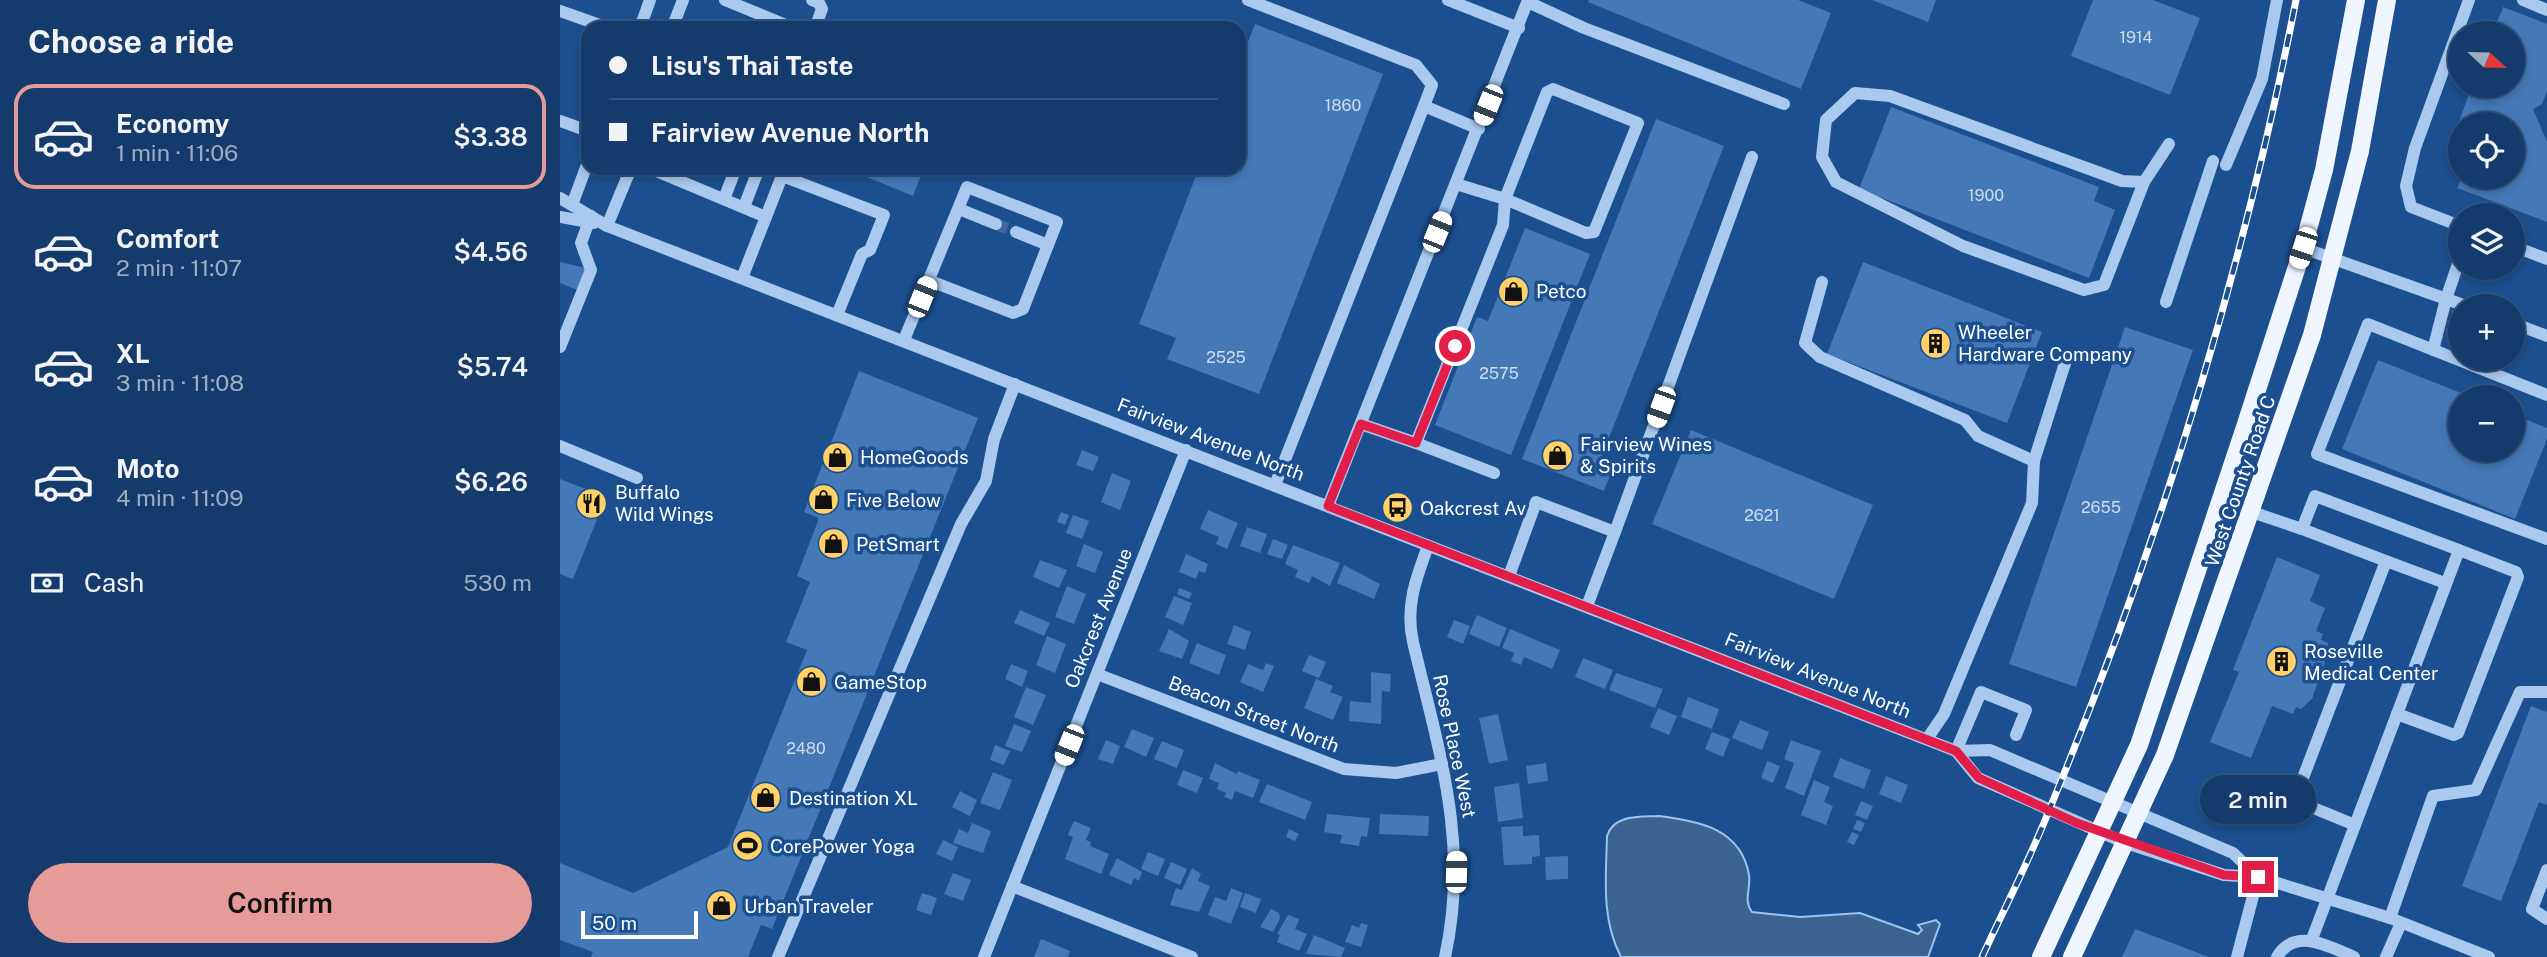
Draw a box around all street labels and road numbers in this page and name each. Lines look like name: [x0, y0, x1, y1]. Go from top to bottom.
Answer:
street label: West County Road C: [2200, 392, 2280, 570]
street label: Fairview Avenue North: [1114, 393, 1308, 485]
street label: Oakcrest Avenue: [1060, 545, 1136, 691]
street label: Fairview Avenue North: [1722, 628, 1914, 722]
street label: Beacon Street North: [1166, 671, 1342, 757]
street label: Rose Place West: [1429, 672, 1481, 820]

